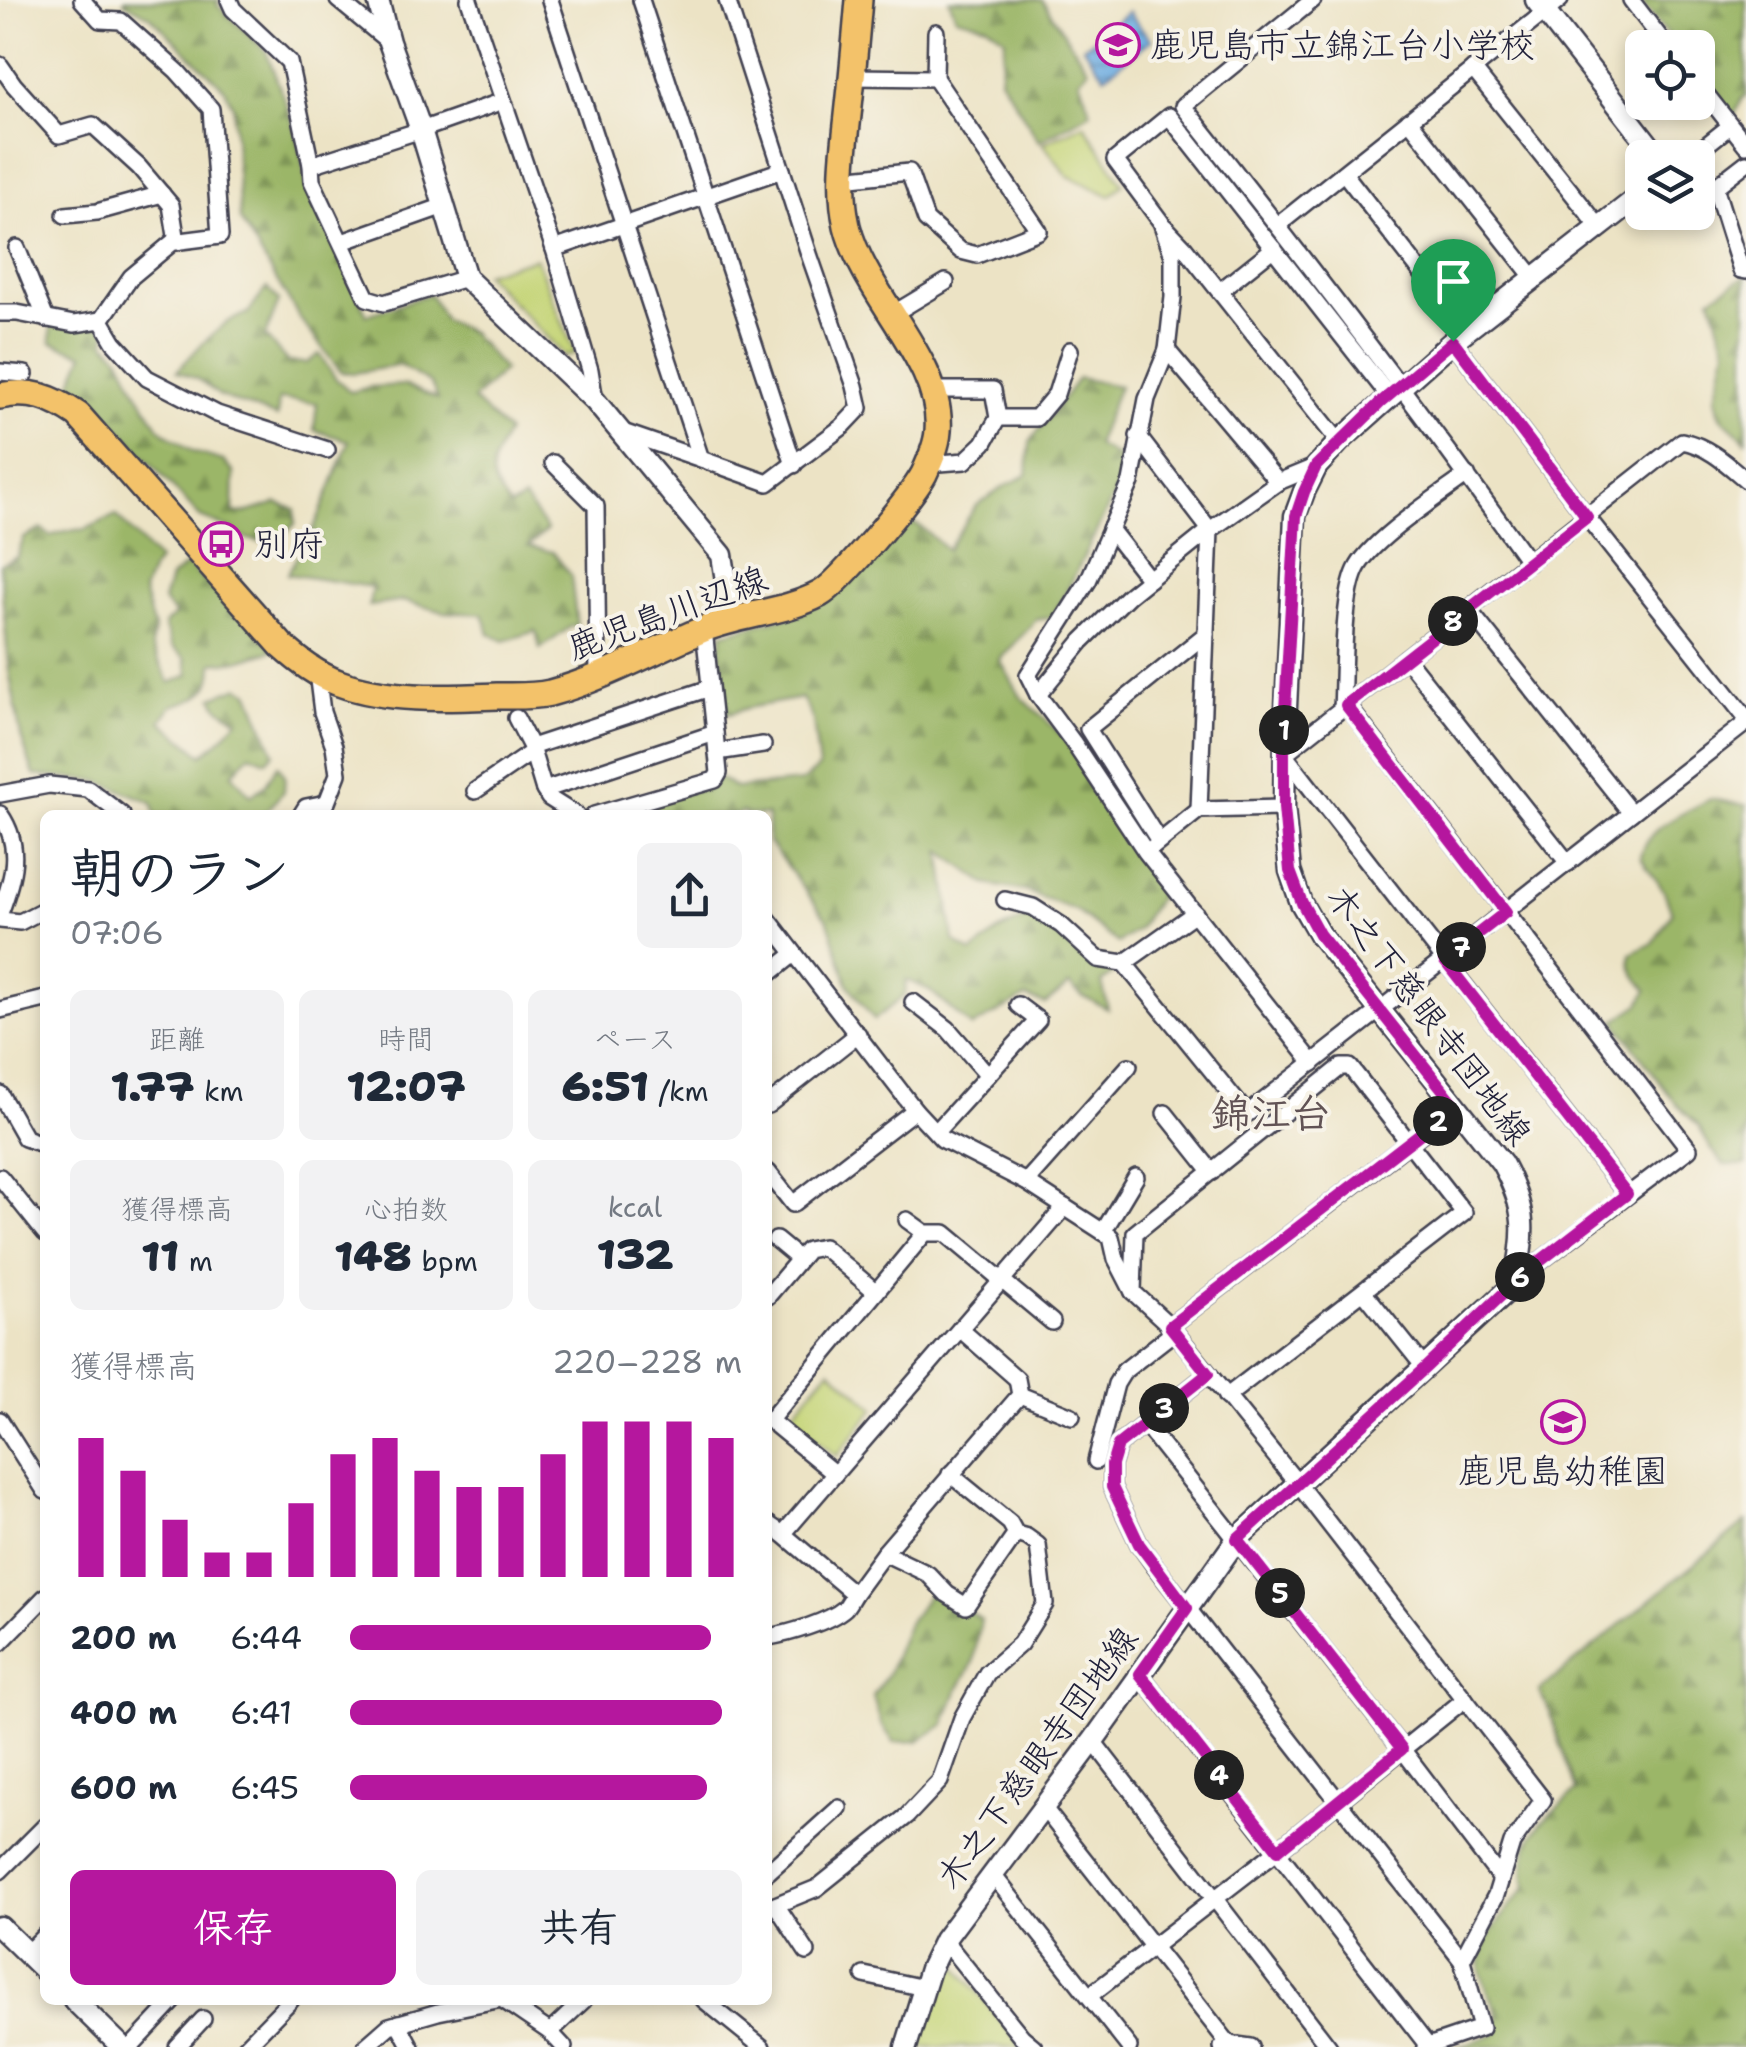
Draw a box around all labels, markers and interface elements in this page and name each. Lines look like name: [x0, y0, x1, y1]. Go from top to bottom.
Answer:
place label: 鹿児島市立錦江台小学校: [1150, 21, 1535, 68]
school or university icon: 鹿児島市立錦江台小学校: [1095, 22, 1141, 68]
map controls: [1625, 30, 1715, 230]
button: locate: [1625, 30, 1715, 120]
button: layers: [1625, 140, 1715, 230]
pin: [1411, 239, 1496, 342]
icon: arrive: [1426, 254, 1481, 309]
place label: 別府: [254, 520, 324, 567]
bus stop icon: 別府: [198, 521, 244, 567]
street label: 鹿児島川辺線: [560, 555, 774, 671]
pin: 8: [1428, 596, 1478, 646]
text: 8: [1443, 602, 1463, 640]
pin: 1: [1259, 705, 1309, 755]
text: 1: [1278, 711, 1290, 749]
text: 朝のラン: [70, 836, 290, 910]
button: share: [637, 843, 742, 948]
street label: 木之下慈眼寺団地線: [1316, 875, 1543, 1155]
text: 07:06: [70, 911, 164, 954]
pin: 7: [1436, 922, 1486, 972]
text: 7: [1451, 928, 1471, 966]
text: 距離: [149, 1020, 205, 1058]
text: 時間: [378, 1020, 434, 1058]
text: ペース: [594, 1020, 676, 1058]
text: 1.77: [110, 1058, 195, 1114]
text: 12:07: [346, 1058, 466, 1114]
text: 6:51: [561, 1058, 649, 1114]
text: km: [195, 1072, 244, 1110]
text: /km: [649, 1072, 709, 1110]
district label: 錦江台: [1211, 1086, 1331, 1140]
pin: 2: [1413, 1096, 1463, 1146]
text: 2: [1428, 1102, 1448, 1140]
text: kcal: [608, 1188, 662, 1226]
text: 獲得標高: [121, 1190, 233, 1228]
text: 心拍数: [364, 1190, 448, 1228]
text: 132: [597, 1226, 673, 1282]
text: 11: [141, 1228, 179, 1284]
text: 148: [334, 1228, 412, 1284]
text: m: [179, 1242, 213, 1280]
text: bpm: [412, 1242, 478, 1280]
pin: 6: [1495, 1252, 1545, 1302]
text: 6: [1510, 1258, 1530, 1296]
text: 220–228 m: [552, 1340, 742, 1383]
text: 獲得標高: [70, 1344, 198, 1387]
pin: 3: [1139, 1383, 1189, 1433]
text: 3: [1154, 1389, 1174, 1427]
school or university icon: 鹿児島幼稚園: [1540, 1399, 1586, 1445]
place label: 鹿児島幼稚園: [1458, 1447, 1668, 1494]
pin: 5: [1255, 1568, 1305, 1618]
text: 5: [1271, 1574, 1289, 1612]
text: 200 m: [70, 1616, 177, 1659]
text: 6:44: [230, 1616, 302, 1659]
street label: 木之下慈眼寺団地線: [925, 1616, 1148, 1899]
text: 400 m: [70, 1691, 177, 1734]
text: 6:41: [230, 1691, 292, 1734]
pin: 4: [1194, 1750, 1244, 1800]
text: 4: [1209, 1756, 1229, 1794]
text: 600 m: [70, 1766, 177, 1809]
text: 6:45: [230, 1766, 299, 1809]
button: 保存: [70, 1870, 396, 1985]
button: 共有: [416, 1870, 742, 1985]

